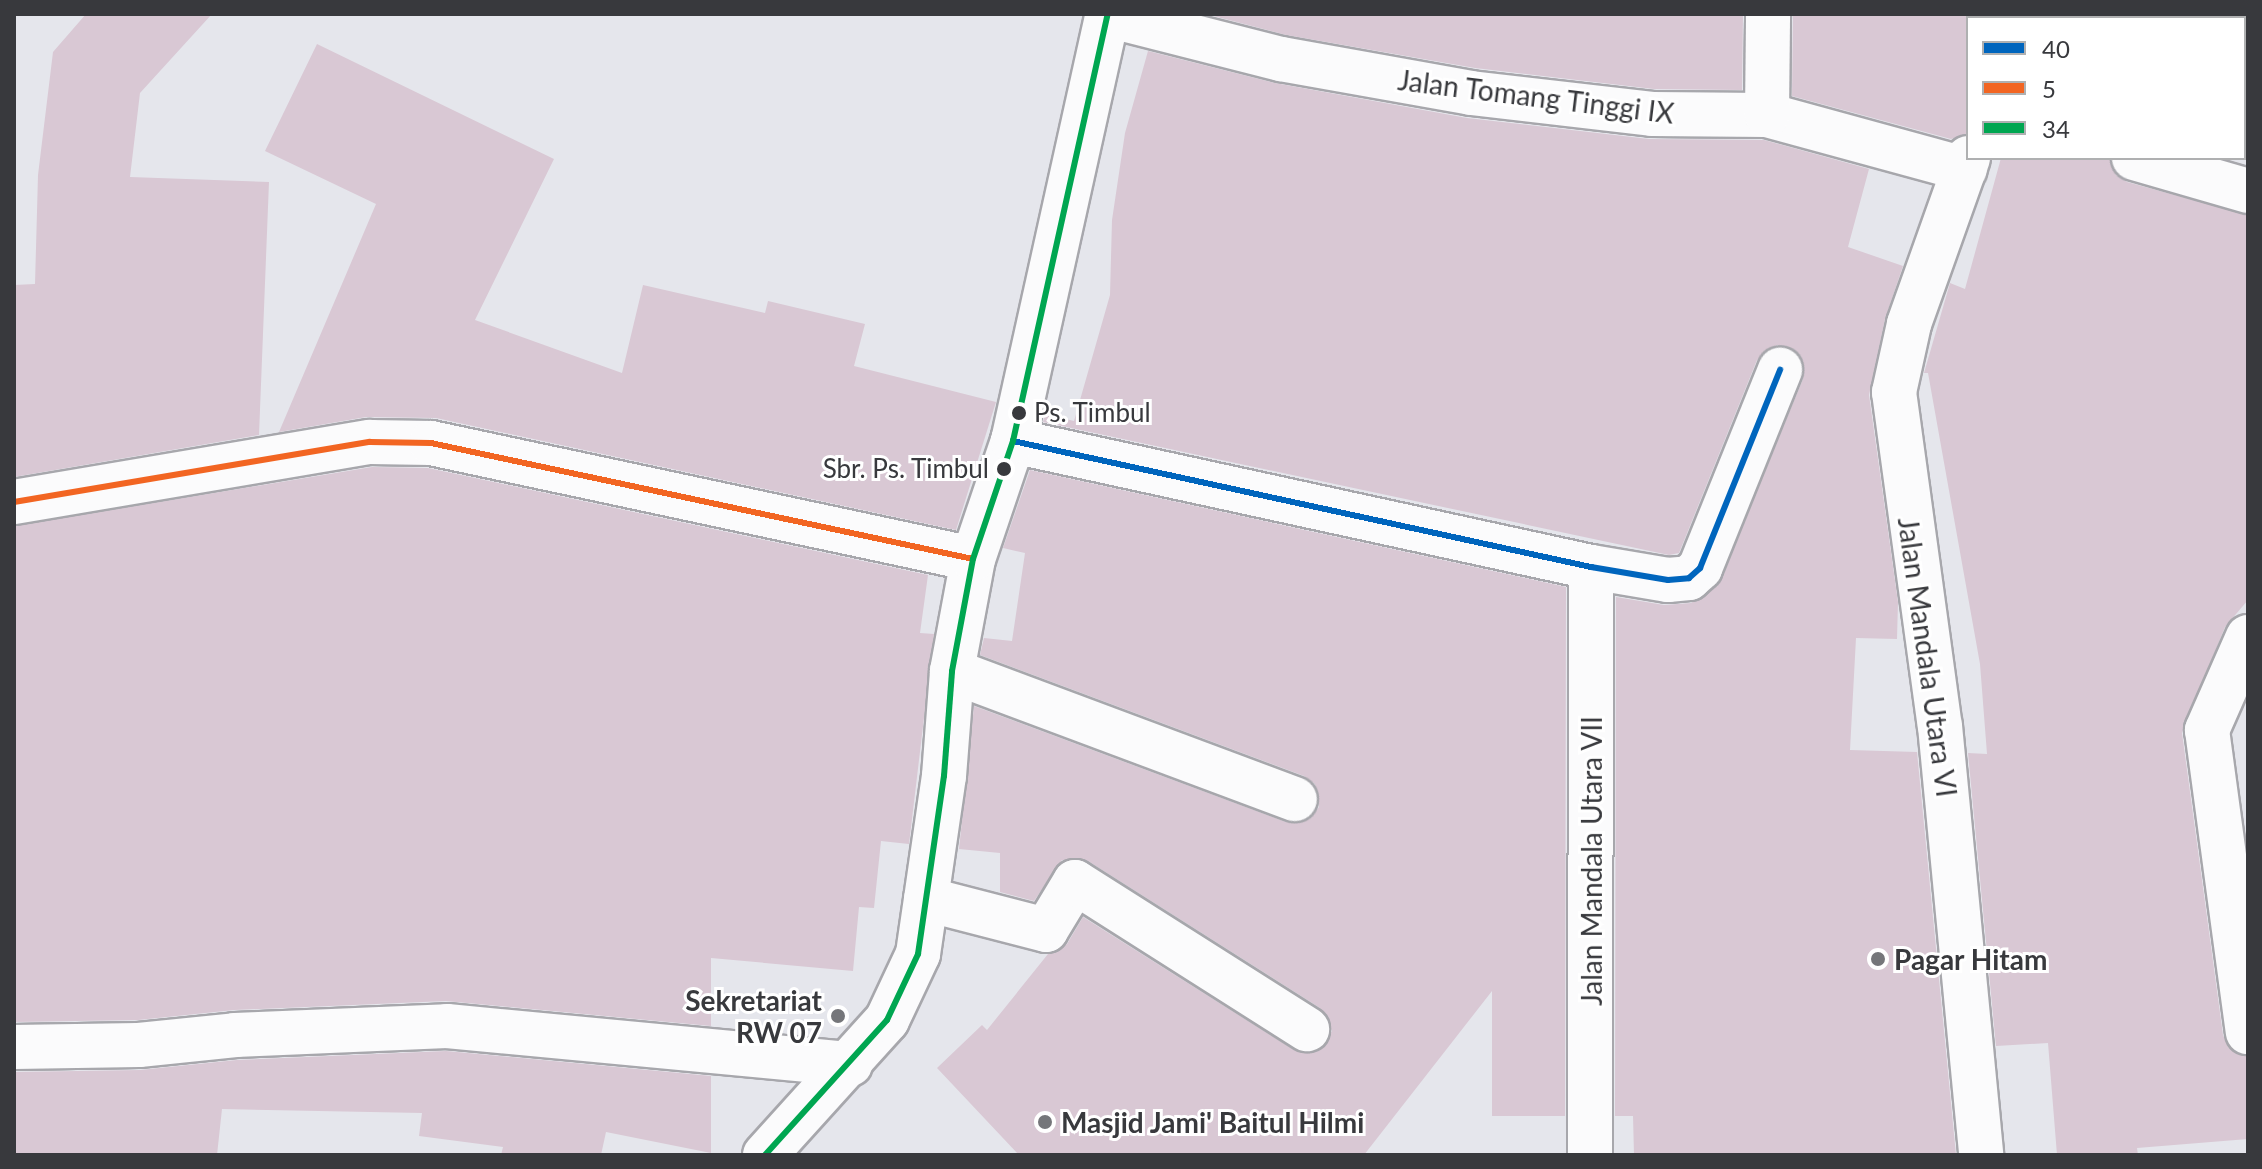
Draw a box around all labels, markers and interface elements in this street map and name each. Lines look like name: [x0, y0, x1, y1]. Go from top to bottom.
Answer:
legend: [1966, 16, 2246, 160]
text: 40: [2042, 34, 2070, 63]
street label: Jalan Tomang Tinggi IX: [1395, 62, 1677, 130]
text: 5: [2042, 74, 2056, 103]
text: 34: [2042, 114, 2070, 143]
place label: Ps. Timbul: [1034, 397, 1151, 429]
marker: Ps. Timbul: [1011, 405, 1027, 421]
place label: Sbr. Ps. Timbul: [822, 453, 989, 485]
marker: Sbr. Ps. Timbul: [996, 461, 1012, 477]
street label: Jalan Mandala Utara VI: [1892, 515, 1964, 799]
street label: Jalan Mandala Utara VII: [1574, 716, 1608, 1006]
place label: Pagar Hitam: [1894, 942, 2048, 976]
marker: Pagar Hitam: [1869, 950, 1887, 968]
place label: Sekretariat RW 07: [685, 983, 822, 1049]
marker: Sekretariat RW 07: [829, 1007, 847, 1025]
place label: Masjid Jami' Baitul Hilmi: [1061, 1105, 1365, 1139]
marker: Masjid Jami' Baitul Hilmi: [1036, 1113, 1054, 1131]

